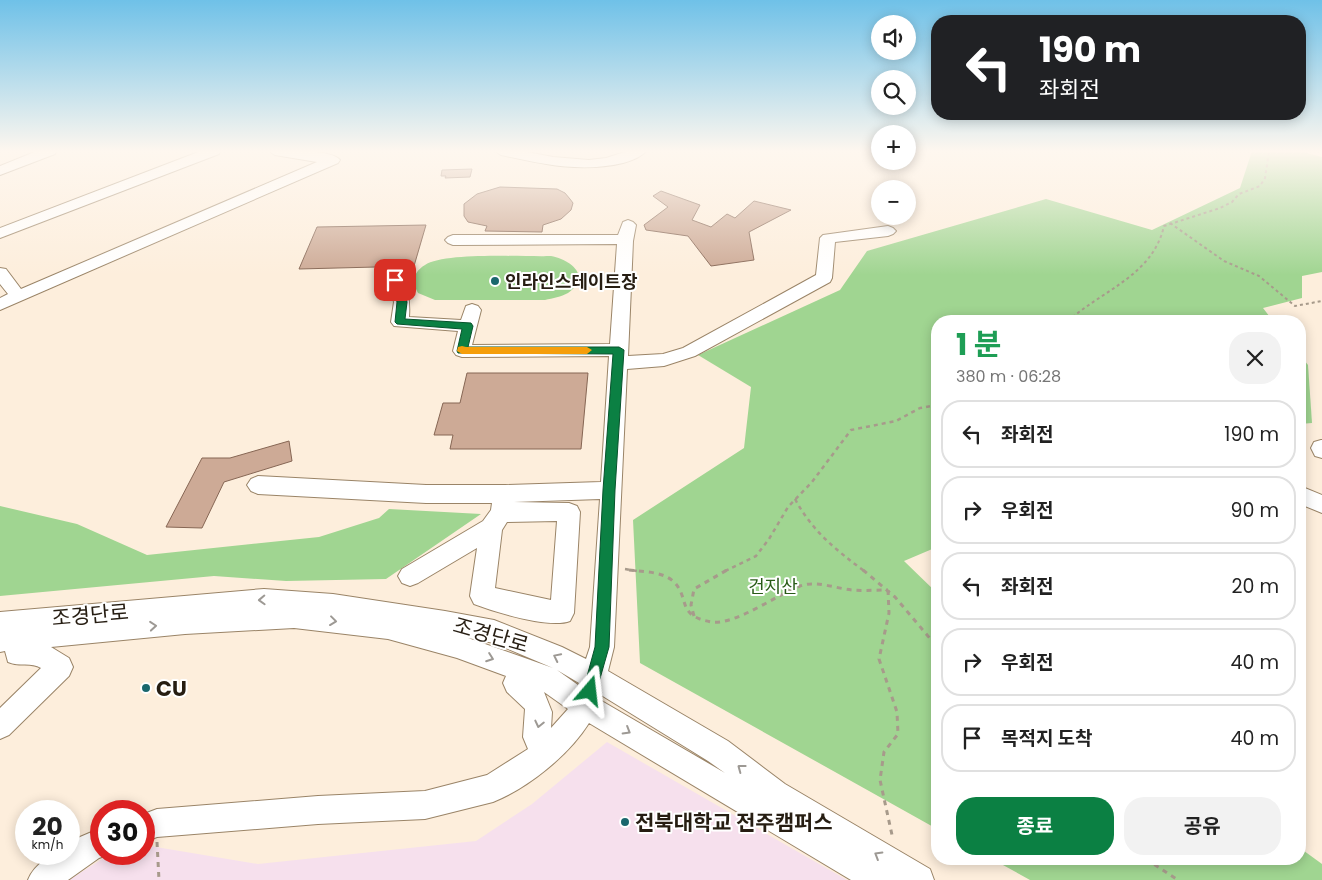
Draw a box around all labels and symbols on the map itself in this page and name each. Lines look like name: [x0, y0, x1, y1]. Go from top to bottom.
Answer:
pin: [374, 259, 416, 301]
place label: 인라인스테이트장: [505, 269, 638, 294]
marker: 인라인스테이트장: [489, 275, 501, 287]
park label: 건지산: [748, 574, 798, 599]
one-way arrow: [257, 595, 265, 606]
street label: 조경단로: [50, 597, 130, 633]
street label: 조경단로: [450, 610, 532, 660]
one-way arrow: [328, 616, 337, 626]
one-way arrow: [149, 621, 157, 632]
one-way arrow: [485, 652, 494, 662]
one-way arrow: [553, 653, 562, 663]
position arrow: [563, 664, 615, 716]
place label: CU: [156, 674, 187, 703]
marker: CU: [140, 682, 152, 694]
one-way arrow: [534, 720, 545, 729]
one-way arrow: [622, 724, 631, 734]
one-way arrow: [738, 765, 747, 773]
speed limit sign: 30: [90, 800, 155, 865]
place label: 전북대학교 전주캠퍼스: [635, 808, 833, 837]
marker: 전북대학교 전주캠퍼스: [619, 816, 631, 828]
one-way arrow: [874, 851, 883, 861]

